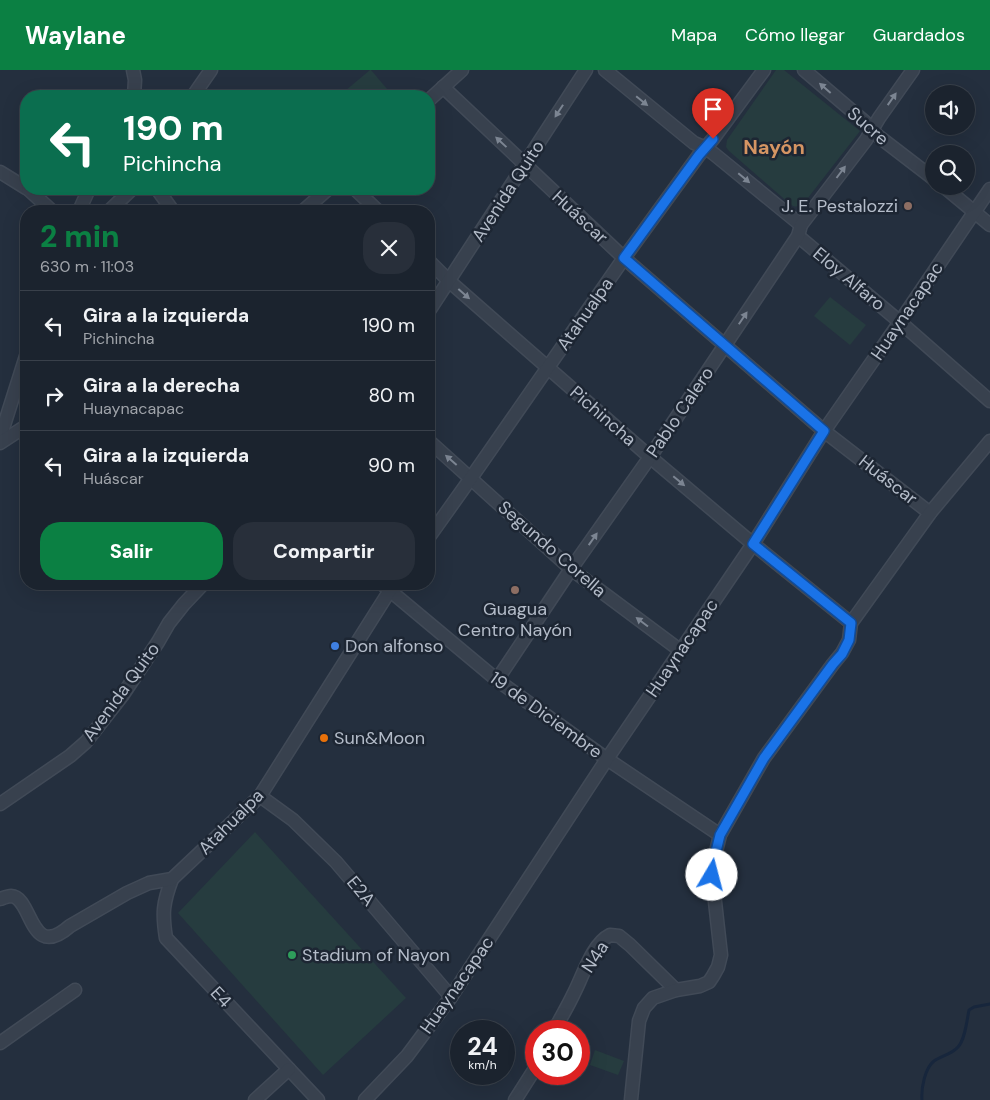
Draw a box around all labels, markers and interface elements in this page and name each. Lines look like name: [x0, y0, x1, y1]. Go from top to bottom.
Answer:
text: Waylane: [25, 20, 126, 51]
text: Mapa: [671, 23, 717, 47]
text: Cómo llegar: [745, 23, 845, 47]
text: Guardados: [873, 23, 965, 47]
one-way arrow: [820, 82, 832, 94]
map controls: [925, 85, 975, 195]
button: sound: [925, 85, 975, 135]
pin: [692, 88, 734, 139]
one-way arrow: [887, 93, 897, 106]
one-way arrow: [636, 95, 649, 106]
icon: arrive: [699, 95, 727, 123]
street label: Sucre: [842, 101, 894, 151]
one-way arrow: [554, 104, 564, 118]
text: 190 m: [123, 105, 224, 151]
icon: left: [40, 110, 105, 175]
district label: Nayón: [743, 134, 805, 160]
street label: Avenida Quito: [466, 135, 550, 247]
one-way arrow: [495, 136, 507, 148]
button: search: [925, 145, 975, 195]
text: Pichincha: [123, 149, 221, 178]
one-way arrow: [836, 166, 847, 179]
one-way arrow: [737, 173, 750, 184]
street label: Huáscar: [547, 185, 613, 249]
place label: J. E. Pestalozzi: [781, 194, 898, 218]
marker: J. E. Pestalozzi: [902, 200, 914, 212]
text: 2 min: [40, 217, 120, 256]
button: close: [363, 222, 415, 274]
street label: Eloy Alfaro: [808, 242, 890, 316]
text: 630 m · 11:03: [40, 256, 134, 277]
street label: Huaynacapac: [865, 257, 949, 365]
street label: Atahualpa: [551, 273, 619, 355]
one-way arrow: [458, 288, 470, 300]
text: Gira a la izquierda: [83, 303, 249, 328]
one-way arrow: [738, 311, 748, 324]
icon: left: [40, 312, 68, 340]
text: 190 m: [362, 313, 415, 338]
text: Pichincha: [83, 328, 155, 349]
street label: Pablo Calero: [641, 362, 719, 462]
text: Gira a la derecha: [83, 373, 240, 398]
street label: Pichincha: [565, 381, 641, 451]
icon: right: [40, 382, 68, 410]
text: 80 m: [368, 383, 415, 408]
text: Huaynacapac: [83, 398, 184, 419]
text: Gira a la izquierda: [83, 443, 249, 468]
street label: Huáscar: [854, 450, 923, 511]
icon: left: [40, 452, 68, 480]
text: 90 m: [368, 453, 415, 478]
one-way arrow: [445, 455, 458, 466]
text: Huáscar: [83, 468, 144, 489]
one-way arrow: [672, 476, 685, 487]
street label: Segundo Corella: [493, 495, 611, 603]
button: Salir: [40, 522, 223, 580]
button: Compartir: [233, 522, 415, 580]
one-way arrow: [588, 532, 598, 546]
marker: Guagua Centro Nayón: [509, 584, 521, 596]
street label: Huaynacapac: [640, 594, 724, 702]
place label: Guagua Centro Nayón: [458, 597, 572, 642]
one-way arrow: [635, 617, 649, 627]
place label: Don alfonso: [345, 634, 443, 658]
street label: Avenida Quito: [77, 638, 165, 746]
marker: Don alfonso: [329, 640, 341, 652]
street label: 19 de Diciembre: [485, 666, 607, 764]
place label: Sun&Moon: [334, 726, 425, 750]
marker: Sun&Moon: [318, 732, 330, 744]
street label: Atahualpa: [193, 784, 269, 860]
position arrow: [685, 848, 737, 900]
street label: E2A: [341, 871, 381, 911]
street label: Huaynacapac: [415, 932, 499, 1038]
street label: N4a: [576, 937, 614, 977]
place label: Stadium of Nayon: [302, 943, 450, 967]
marker: Stadium of Nayon: [286, 949, 298, 961]
street label: E4: [205, 981, 237, 1013]
speed limit sign: 30: [525, 1020, 590, 1085]
text: 24: [467, 1030, 498, 1063]
text: km/h: [468, 1057, 497, 1073]

